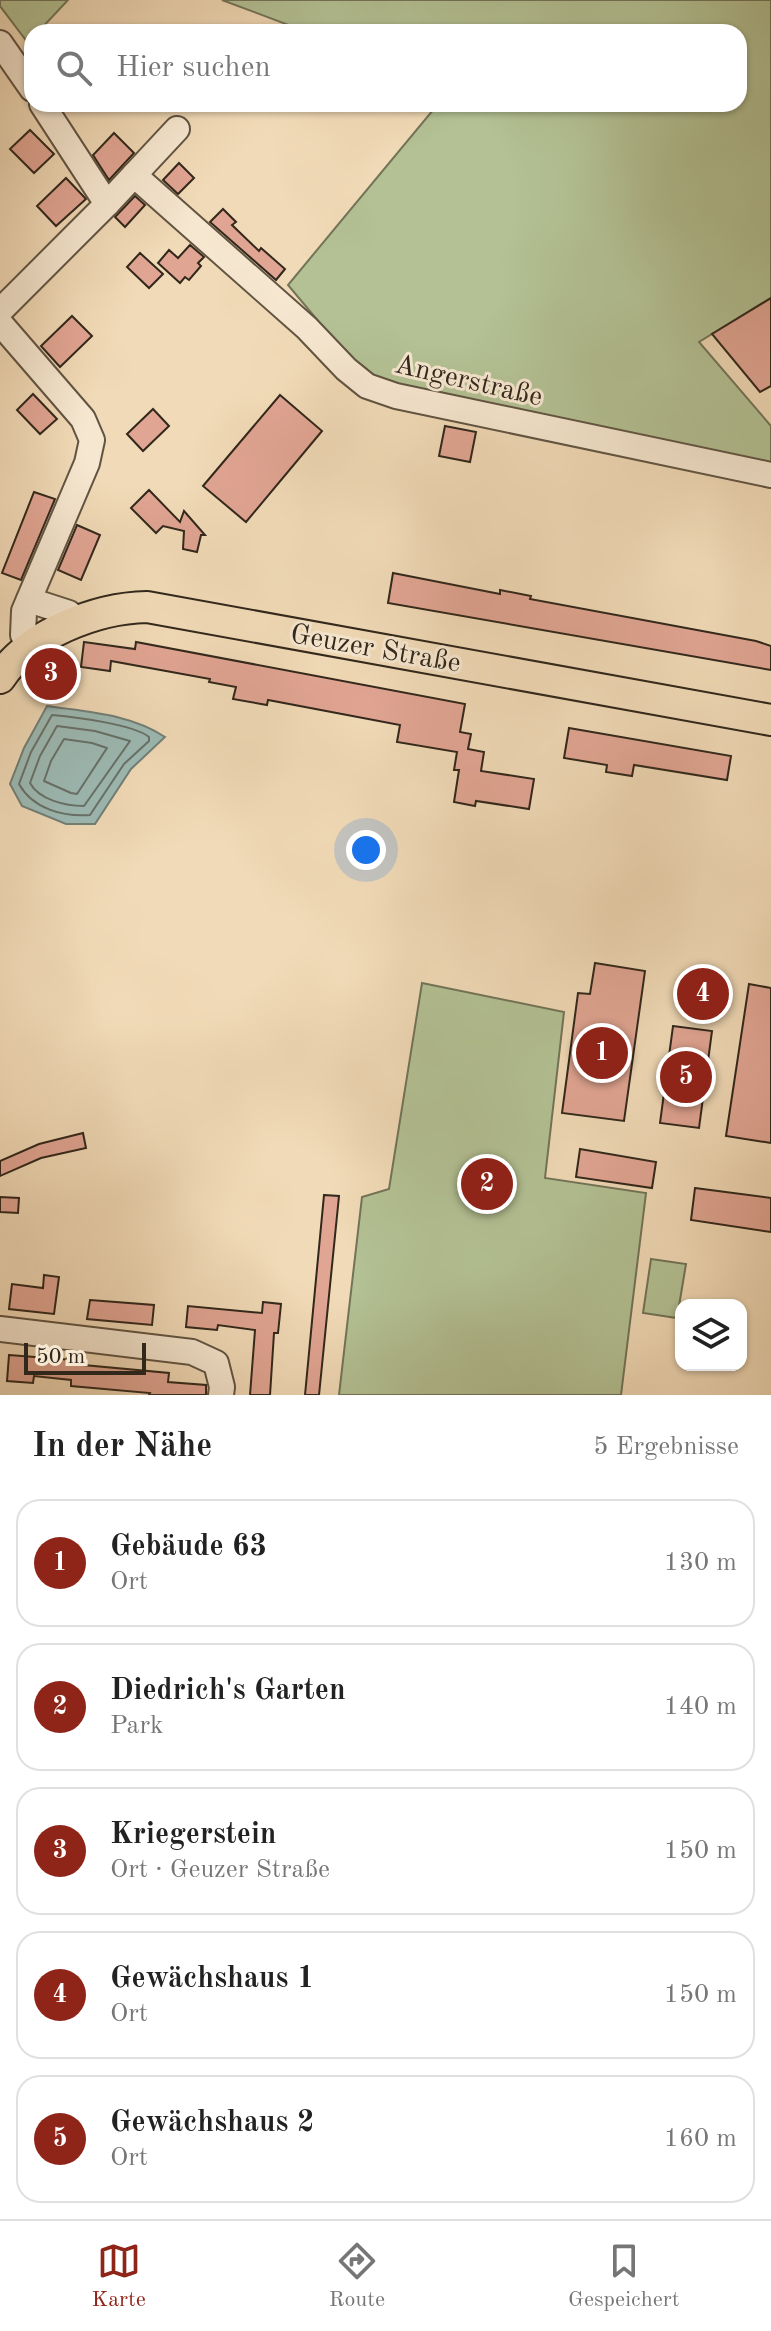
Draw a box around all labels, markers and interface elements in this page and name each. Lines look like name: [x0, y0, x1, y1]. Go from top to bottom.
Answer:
search box: [24, 24, 747, 112]
icon: search: [52, 46, 96, 90]
text: Hier suchen: [116, 53, 271, 83]
street label: Angerstraße: [392, 351, 545, 413]
street label: Geuzer Straße: [288, 621, 463, 679]
pin: 3: [25, 644, 77, 704]
your location: [346, 830, 386, 870]
pin: 4: [677, 964, 729, 1024]
pin: 1: [576, 1023, 628, 1083]
pin: 5: [660, 1047, 712, 1107]
pin: 2: [461, 1154, 513, 1214]
map controls: [675, 1299, 747, 1371]
button: layers: [675, 1299, 747, 1371]
scale bar: [24, 1339, 146, 1375]
text: 50 m: [36, 1346, 85, 1368]
text: In der Nähe: [32, 1430, 212, 1464]
text: 5 Ergebnisse: [593, 1434, 739, 1460]
text: Gebäude 63: [110, 1532, 267, 1562]
text: 1: [52, 1550, 68, 1576]
text: 130 m: [664, 1550, 737, 1576]
text: Ort: [110, 1569, 148, 1595]
text: Diedrich's Garten: [110, 1676, 346, 1706]
text: 2: [52, 1694, 68, 1720]
text: 140 m: [664, 1694, 737, 1720]
text: Park: [110, 1713, 164, 1739]
text: Kriegerstein: [110, 1820, 277, 1850]
text: 3: [52, 1838, 68, 1864]
text: 150 m: [664, 1838, 737, 1864]
text: Ort · Geuzer Straße: [110, 1857, 330, 1883]
text: Gewächshaus 1: [110, 1964, 314, 1994]
text: 4: [52, 1982, 68, 2008]
text: 150 m: [664, 1982, 737, 2008]
text: Ort: [110, 2001, 148, 2027]
text: Gewächshaus 2: [110, 2108, 314, 2138]
text: 5: [52, 2126, 68, 2152]
text: 160 m: [664, 2126, 737, 2152]
text: Ort: [110, 2145, 148, 2171]
tab: Karte: [92, 2239, 146, 2314]
tab: Route: [329, 2239, 385, 2314]
tab: Gespeichert: [568, 2239, 679, 2314]

